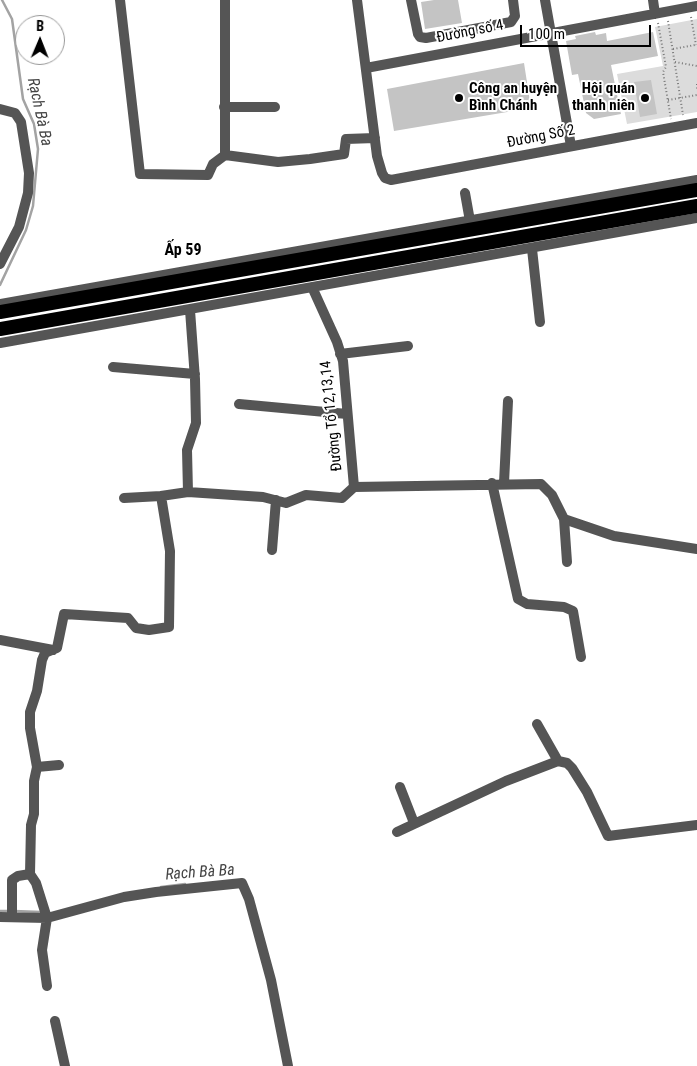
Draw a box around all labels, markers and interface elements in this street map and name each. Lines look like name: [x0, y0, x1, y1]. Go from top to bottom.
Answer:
north arrow: [15, 15, 65, 65]
scale bar: [522, 15, 653, 47]
street label: Đường số 4: [435, 17, 505, 47]
text: B: [36, 18, 44, 34]
text: 100 m: [528, 25, 565, 43]
water label: Rạch Bà Ba: [22, 76, 56, 148]
place label: Công an huyện Bình Chánh: [469, 80, 557, 115]
place label: Hội quán thanh niên: [572, 80, 635, 115]
marker: Công an huyện Bình Chánh: [453, 92, 465, 104]
marker: Hội quán thanh niên: [639, 92, 651, 104]
street label: Đường Số 2: [505, 122, 577, 152]
district label: Ấp 59: [165, 241, 201, 261]
street label: Đường Tổ 12,13,14: [317, 360, 347, 472]
water label: Rạch Bà Ba: [165, 861, 235, 885]

